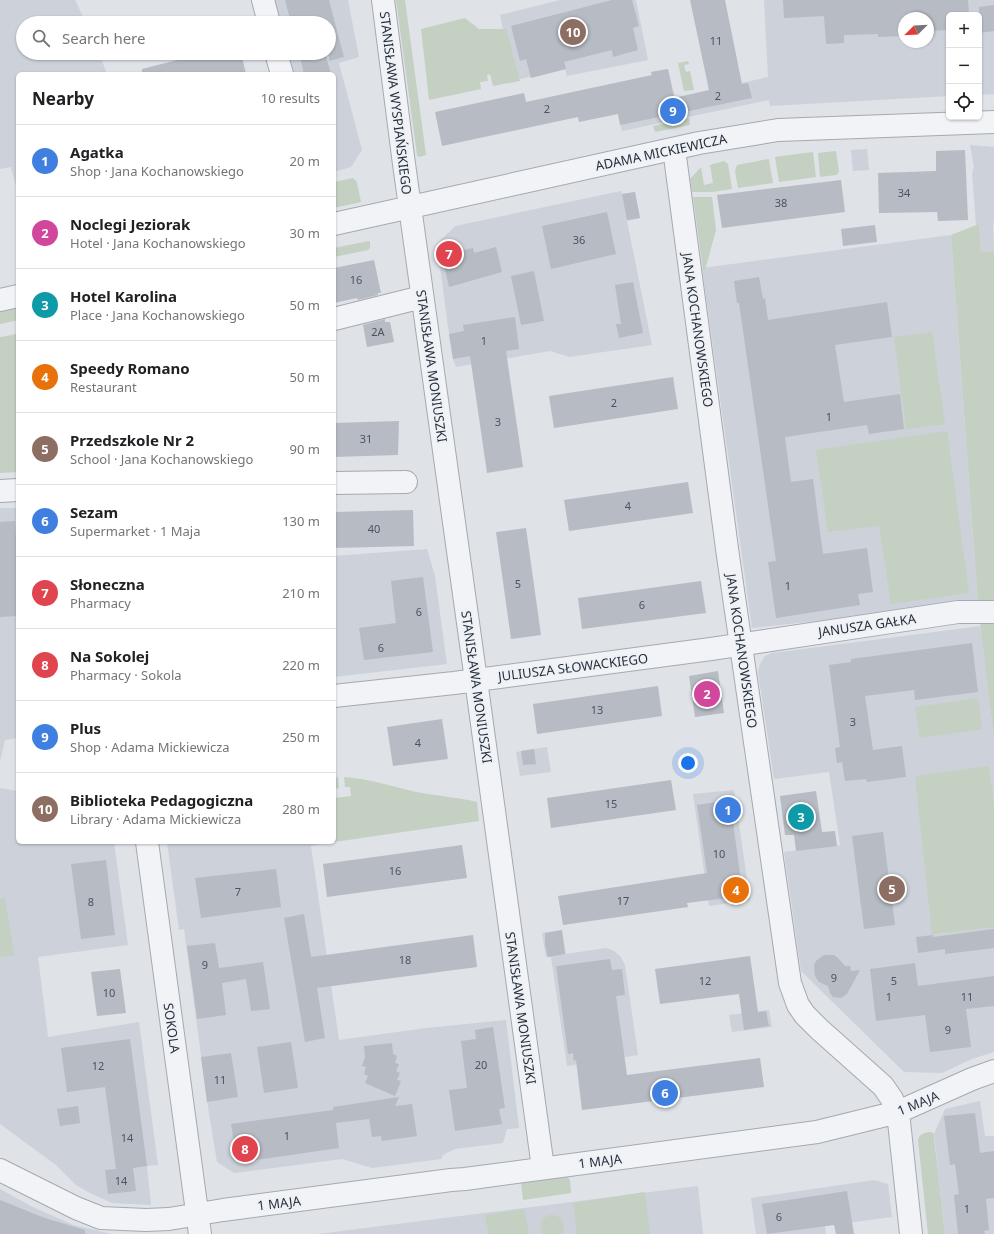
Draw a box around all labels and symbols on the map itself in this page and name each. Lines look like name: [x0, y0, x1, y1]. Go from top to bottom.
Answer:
street label: STANISŁAWA WYSPIAŃSKIEGO: [376, 10, 416, 196]
north arrow: [898, 12, 934, 48]
pin: 10: [560, 17, 586, 47]
house number: 11: [710, 33, 722, 48]
house number: 2: [715, 88, 721, 103]
pin: 9: [660, 96, 686, 126]
house number: 2: [544, 101, 550, 116]
street label: ADAMA MICKIEWICZA: [594, 129, 729, 175]
house number: 34: [898, 185, 911, 200]
house number: 38: [775, 195, 787, 210]
house number: 36: [573, 232, 585, 247]
pin: 7: [436, 239, 462, 269]
street label: JANA KOCHANOWSKIEGO: [678, 250, 718, 408]
house number: 16: [350, 272, 362, 287]
street label: STANISŁAWA MONIUSZKI: [412, 289, 452, 443]
house number: 2A: [371, 324, 386, 339]
house number: 1: [481, 333, 487, 348]
house number: 2: [611, 395, 617, 410]
house number: 1: [826, 409, 832, 424]
house number: 3: [495, 414, 501, 429]
house number: 31: [360, 431, 372, 446]
house number: 4: [625, 498, 632, 513]
house number: 40: [368, 521, 380, 536]
street label: JANA KOCHANOWSKIEGO: [722, 571, 762, 729]
house number: 5: [515, 576, 521, 591]
house number: 1: [785, 578, 791, 593]
house number: 6: [639, 597, 645, 612]
house number: 6: [416, 604, 422, 619]
street label: JANUSZA GAŁKA: [815, 609, 918, 641]
street label: STANISŁAWA MONIUSZKI: [457, 610, 497, 764]
house number: 6: [378, 640, 384, 655]
street label: JULIUSZA SŁOWACKIEGO: [495, 649, 649, 685]
pin: 2: [694, 679, 720, 709]
house number: 13: [591, 702, 603, 717]
house number: 3: [850, 714, 856, 729]
house number: 4: [415, 735, 422, 750]
your location: [678, 753, 698, 773]
pin: 1: [715, 795, 741, 825]
house number: 15: [605, 796, 617, 811]
pin: 3: [788, 802, 814, 832]
house number: 10: [713, 846, 725, 861]
house number: 16: [389, 863, 401, 878]
pin: 5: [879, 874, 905, 904]
pin: 4: [723, 875, 749, 905]
house number: 7: [235, 884, 241, 899]
house number: 17: [617, 893, 629, 908]
house number: 8: [88, 894, 94, 909]
street label: STANISŁAWA MONIUSZKI: [501, 931, 541, 1085]
house number: 18: [399, 952, 411, 967]
house number: 9: [202, 957, 208, 972]
house number: 9: [831, 970, 837, 985]
house number: 12: [699, 973, 711, 988]
house number: 5: [891, 973, 897, 988]
house number: 10: [103, 985, 115, 1000]
house number: 1: [886, 989, 892, 1004]
house number: 11: [961, 989, 973, 1004]
street label: SOKOLA: [160, 1002, 185, 1055]
house number: 9: [945, 1022, 951, 1037]
house number: 20: [475, 1057, 487, 1072]
house number: 12: [92, 1058, 104, 1073]
house number: 11: [214, 1072, 226, 1087]
pin: 6: [652, 1078, 678, 1108]
street label: 1 MAJA: [894, 1086, 942, 1119]
house number: 1: [284, 1128, 290, 1143]
house number: 14: [121, 1130, 134, 1145]
pin: 8: [232, 1134, 258, 1164]
street label: 1 MAJA: [577, 1149, 623, 1173]
house number: 14: [115, 1173, 128, 1188]
street label: 1 MAJA: [256, 1191, 302, 1215]
house number: 1: [964, 1201, 970, 1216]
house number: 6: [776, 1209, 782, 1224]

